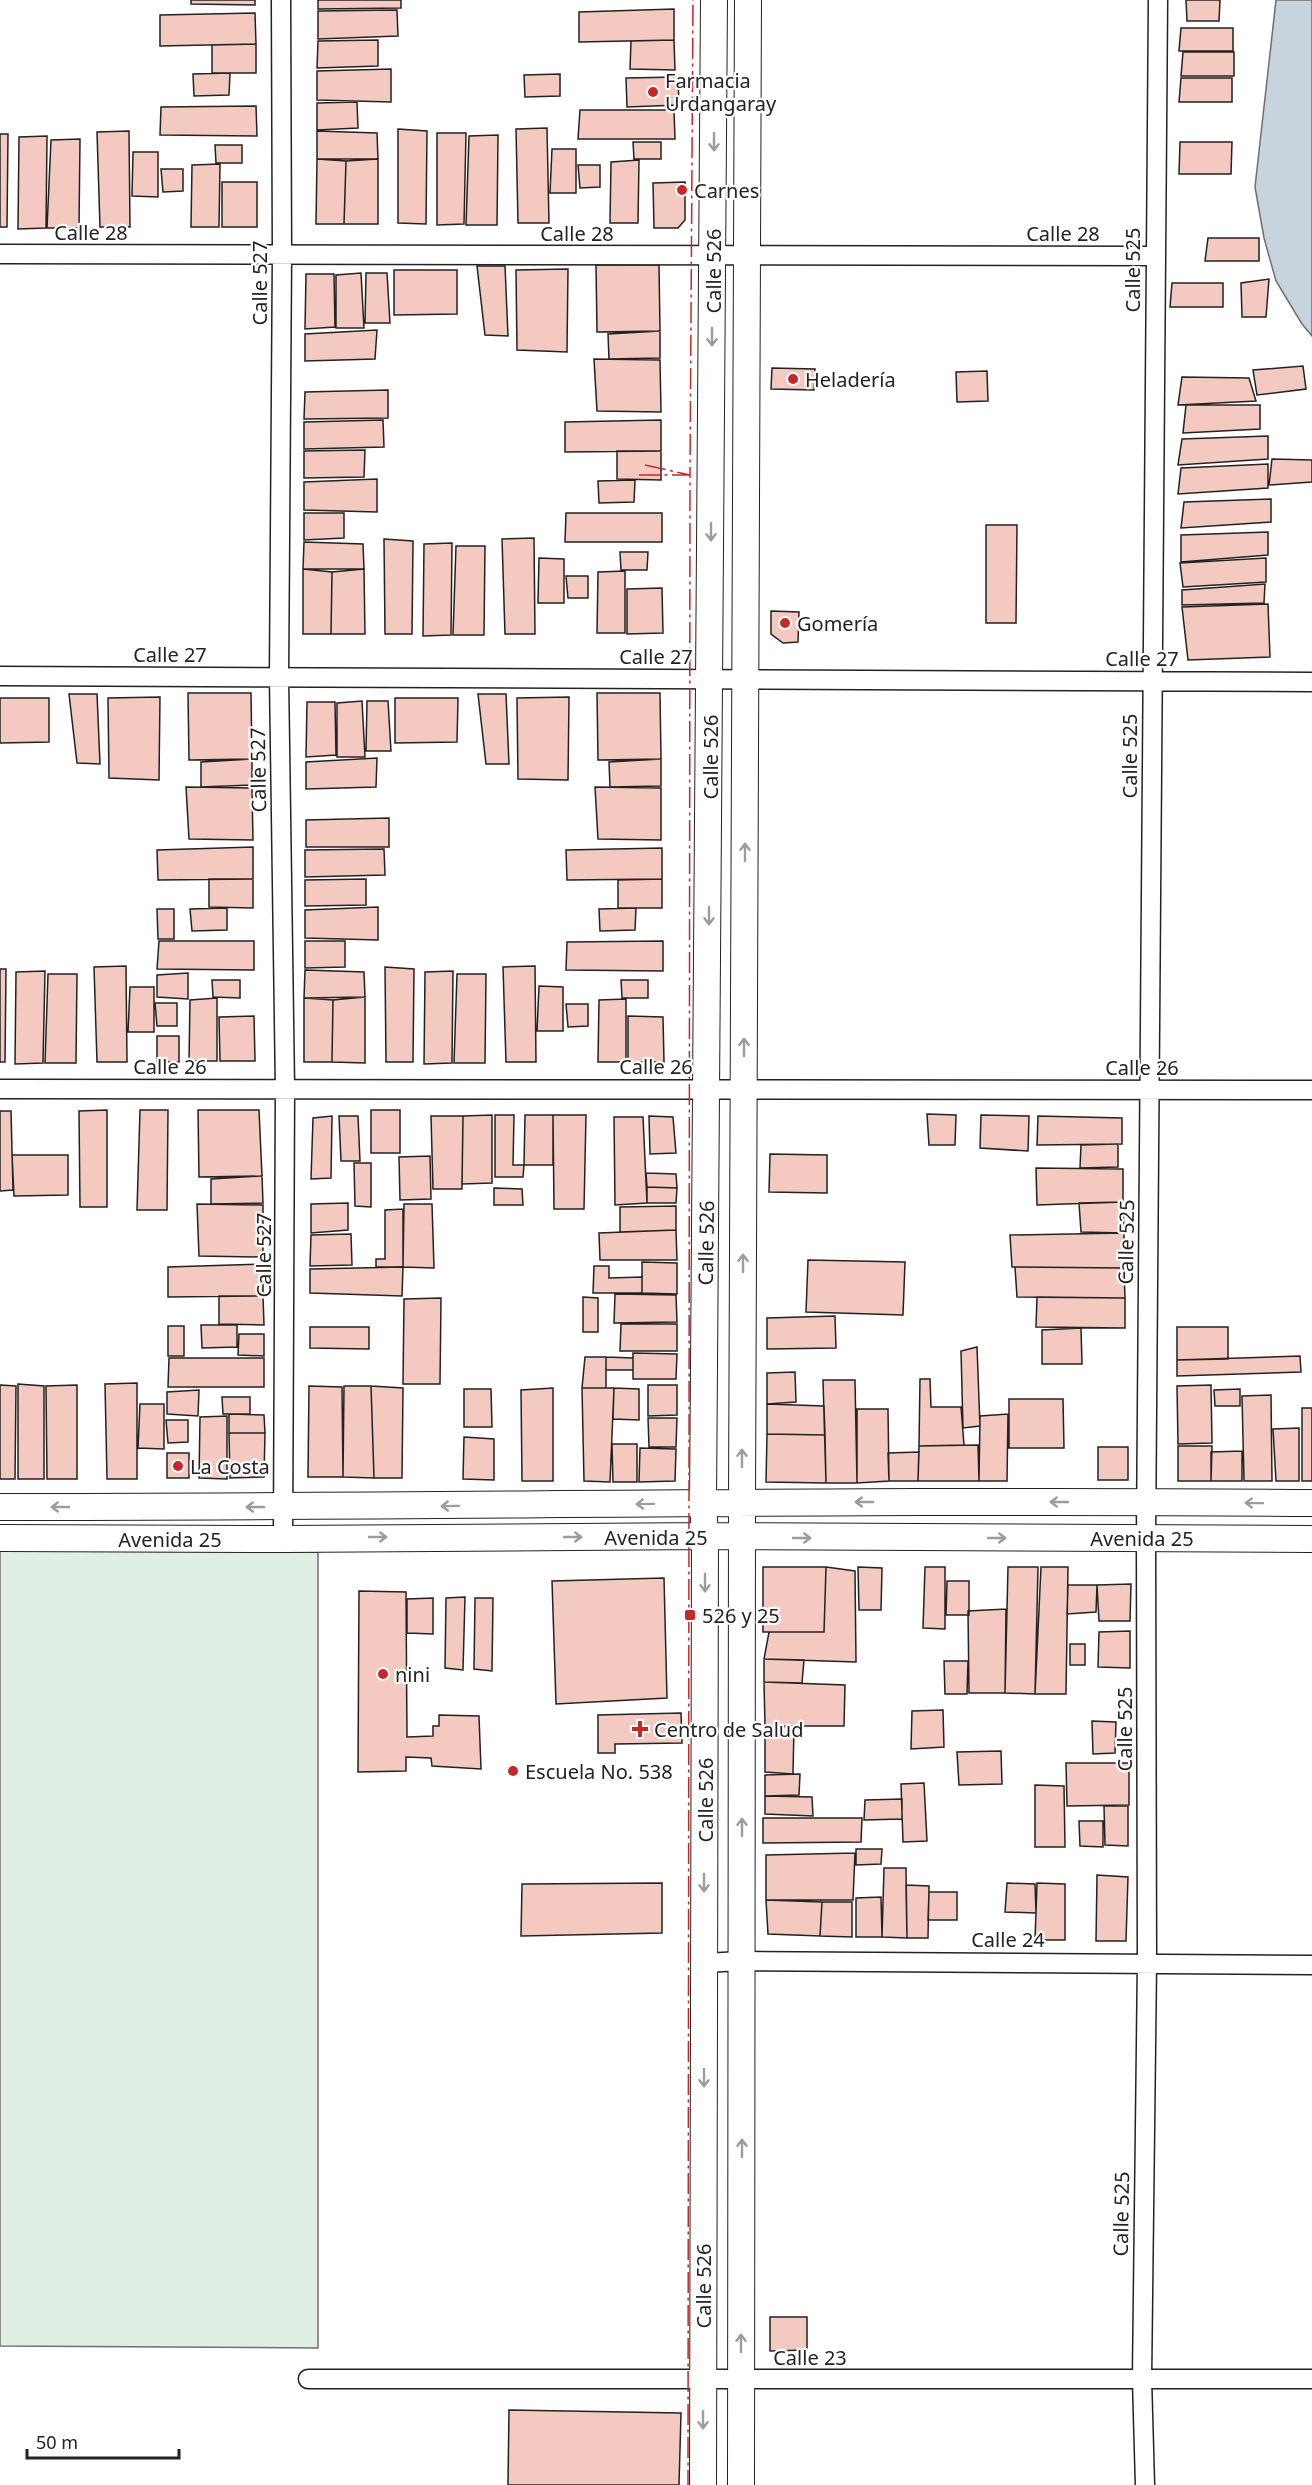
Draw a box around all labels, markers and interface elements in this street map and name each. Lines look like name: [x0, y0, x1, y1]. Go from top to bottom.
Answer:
place label: Farmacia Urdangaray: [665, 67, 777, 117]
marker: Farmacia Urdangaray: [646, 85, 660, 99]
one-way arrow: [708, 132, 720, 152]
place label: Carnes: [694, 177, 759, 204]
marker: Carnes: [675, 183, 689, 197]
street label: Calle 28: [54, 219, 128, 246]
street label: Calle 28: [540, 220, 614, 247]
street label: Calle 28: [1026, 220, 1100, 247]
street label: Calle 525: [1119, 228, 1146, 312]
street label: Calle 526: [700, 229, 727, 313]
street label: Calle 527: [246, 241, 273, 325]
one-way arrow: [706, 327, 718, 347]
place label: Heladería: [805, 366, 896, 393]
marker: Heladería: [786, 372, 800, 386]
one-way arrow: [705, 522, 717, 542]
place label: Gomería: [797, 610, 878, 637]
marker: Gomería: [778, 616, 792, 630]
street label: Calle 27: [133, 641, 207, 668]
street label: Calle 27: [619, 643, 693, 670]
street label: Calle 27: [1105, 645, 1179, 672]
street label: Calle 525: [1116, 714, 1143, 798]
street label: Calle 526: [697, 715, 724, 799]
street label: Calle 527: [244, 727, 272, 813]
one-way arrow: [739, 843, 751, 863]
one-way arrow: [703, 906, 715, 926]
one-way arrow: [738, 1038, 750, 1058]
street label: Calle 26: [133, 1053, 207, 1080]
street label: Calle 26: [619, 1053, 693, 1080]
street label: Calle 26: [1105, 1054, 1179, 1081]
street label: Calle 525: [1112, 1199, 1140, 1285]
street label: Calle 526: [692, 1200, 720, 1286]
street label: Calle 527: [250, 1213, 277, 1297]
one-way arrow: [737, 1254, 749, 1274]
one-way arrow: [736, 1449, 748, 1469]
place label: La Costa: [190, 1453, 270, 1480]
marker: La Costa: [171, 1459, 185, 1473]
one-way arrow: [854, 1496, 874, 1508]
one-way arrow: [1049, 1496, 1069, 1508]
one-way arrow: [1244, 1497, 1264, 1509]
one-way arrow: [635, 1498, 655, 1510]
one-way arrow: [440, 1500, 460, 1512]
one-way arrow: [50, 1501, 70, 1513]
one-way arrow: [245, 1501, 265, 1513]
street label: Avenida 25: [604, 1524, 708, 1551]
street label: Avenida 25: [1090, 1525, 1194, 1552]
street label: Avenida 25: [118, 1526, 222, 1553]
one-way arrow: [368, 1531, 388, 1543]
one-way arrow: [563, 1531, 583, 1543]
one-way arrow: [791, 1532, 811, 1544]
one-way arrow: [986, 1532, 1006, 1544]
one-way arrow: [699, 1572, 711, 1592]
place label: 526 y 25: [702, 1602, 780, 1629]
marker: 526 y 25: [683, 1608, 697, 1622]
place label: nini: [395, 1661, 430, 1688]
marker: nini: [376, 1667, 390, 1681]
street label: Calle 525: [1111, 1687, 1138, 1771]
place label: Centro de Salud: [654, 1716, 803, 1743]
marker: Centro de Salud: [631, 1720, 649, 1738]
place label: Escuela No. 538: [525, 1758, 673, 1785]
street label: Calle 526: [692, 1758, 719, 1842]
marker: Escuela No. 538: [506, 1764, 520, 1778]
one-way arrow: [736, 1817, 748, 1837]
one-way arrow: [698, 1872, 710, 1892]
street label: Calle 24: [971, 1926, 1045, 1953]
one-way arrow: [698, 2067, 710, 2087]
one-way arrow: [736, 2138, 748, 2158]
street label: Calle 525: [1107, 2171, 1135, 2257]
street label: Calle 526: [690, 2244, 717, 2328]
one-way arrow: [735, 2333, 747, 2353]
street label: Calle 23: [773, 2344, 847, 2371]
one-way arrow: [697, 2409, 709, 2429]
scale bar: [27, 2422, 178, 2460]
text: 50 m: [36, 2430, 78, 2454]

